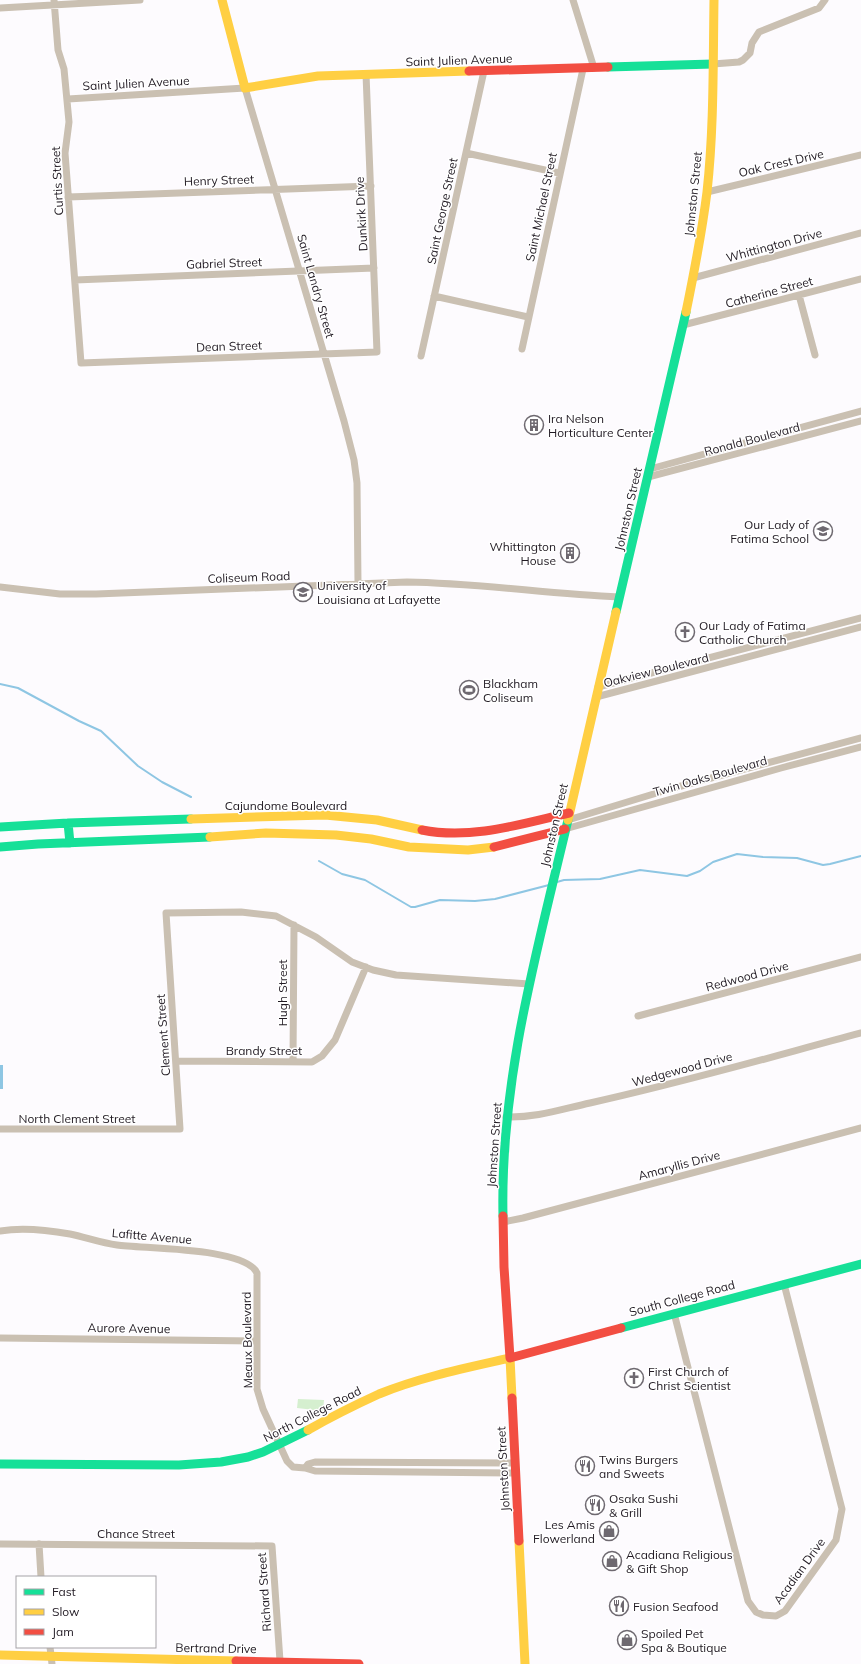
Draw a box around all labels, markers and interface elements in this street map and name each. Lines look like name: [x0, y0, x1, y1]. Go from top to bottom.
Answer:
street label: Saint Julien Avenue: [405, 51, 513, 69]
street label: Saint Julien Avenue: [82, 73, 190, 93]
street label: Curtis Street: [48, 146, 66, 216]
street label: Oak Crest Drive: [737, 146, 825, 180]
street label: Saint Michael Street: [522, 151, 560, 263]
street label: Johnston Street: [681, 151, 705, 237]
street label: Saint George Street: [423, 156, 461, 266]
street label: Henry Street: [184, 171, 254, 189]
street label: Dunkirk Drive: [352, 176, 370, 252]
street label: Whittington Drive: [724, 225, 824, 265]
street label: Saint Landry Street: [294, 232, 338, 340]
street label: Gabriel Street: [186, 254, 262, 272]
street label: Catherine Street: [724, 273, 814, 311]
street label: Dean Street: [196, 337, 262, 355]
place label: Ira Nelson Horticulture Center: [548, 411, 654, 440]
building icon: Ira Nelson Horticulture Center: [523, 414, 545, 436]
street label: Ronald Boulevard: [702, 419, 802, 459]
street label: Johnston Street: [611, 466, 645, 552]
place label: Our Lady of Fatima School: [730, 517, 810, 546]
school or university icon: Our Lady of Fatima School: [812, 520, 834, 542]
place label: Whittington House: [489, 539, 556, 568]
building icon: Whittington House: [559, 542, 581, 564]
street label: Coliseum Road: [207, 568, 291, 586]
place label: University of Louisiana at Lafayette: [317, 578, 440, 607]
school or university icon: University of Louisiana at Lafayette: [292, 581, 314, 603]
place label: Our Lady of Fatima Catholic Church: [699, 618, 806, 647]
church icon: Our Lady of Fatima Catholic Church: [674, 621, 696, 643]
street label: Oakview Boulevard: [602, 650, 710, 690]
place label: Blackham Coliseum: [483, 676, 538, 705]
sports icon: Blackham Coliseum: [458, 679, 480, 701]
street label: Twin Oaks Boulevard: [651, 753, 769, 799]
street label: Johnston Street: [537, 782, 571, 868]
street label: Cajundome Boulevard: [225, 798, 347, 813]
street label: Redwood Drive: [704, 958, 790, 994]
street label: Hugh Street: [275, 960, 290, 1026]
street label: Clement Street: [153, 993, 173, 1077]
street label: Brandy Street: [226, 1043, 302, 1058]
street label: Wedgewood Drive: [630, 1048, 734, 1090]
street label: Johnston Street: [484, 1102, 504, 1188]
street label: North Clement Street: [18, 1111, 136, 1126]
street label: Amaryllis Drive: [636, 1147, 722, 1183]
street label: Lafitte Avenue: [111, 1225, 193, 1247]
street label: South College Road: [628, 1277, 736, 1319]
street label: Meaux Boulevard: [239, 1292, 255, 1388]
street label: Aurore Avenue: [88, 1320, 170, 1336]
place label: First Church of Christ Scientist: [648, 1364, 731, 1393]
church icon: First Church of Christ Scientist: [623, 1367, 645, 1389]
street label: North College Road: [260, 1383, 364, 1445]
street label: Johnston Street: [493, 1426, 513, 1512]
place label: Twins Burgers and Sweets: [599, 1452, 678, 1481]
restaurant icon: Twins Burgers and Sweets: [574, 1455, 596, 1477]
place label: Osaka Sushi & Grill: [609, 1491, 678, 1520]
restaurant icon: Osaka Sushi & Grill: [584, 1494, 606, 1516]
place label: Les Amis Flowerland: [533, 1517, 595, 1546]
shop icon: Les Amis Flowerland: [598, 1520, 620, 1542]
street label: Chance Street: [97, 1526, 175, 1541]
street label: Acadian Drive: [770, 1535, 828, 1607]
place label: Acadiana Religious & Gift Shop: [626, 1547, 733, 1576]
shop icon: Acadiana Religious & Gift Shop: [601, 1550, 623, 1572]
street label: Richard Street: [254, 1552, 274, 1632]
legend: [16, 1576, 156, 1648]
text: Fast: [52, 1584, 76, 1599]
restaurant icon: Fusion Seafood: [608, 1595, 630, 1617]
place label: Fusion Seafood: [633, 1599, 718, 1614]
text: Slow: [52, 1604, 80, 1619]
text: Jam: [52, 1624, 74, 1639]
place label: Spoiled Pet Spa & Boutique: [641, 1626, 727, 1655]
shop icon: Spoiled Pet Spa & Boutique: [616, 1629, 638, 1651]
street label: Bertrand Drive: [175, 1640, 257, 1656]

